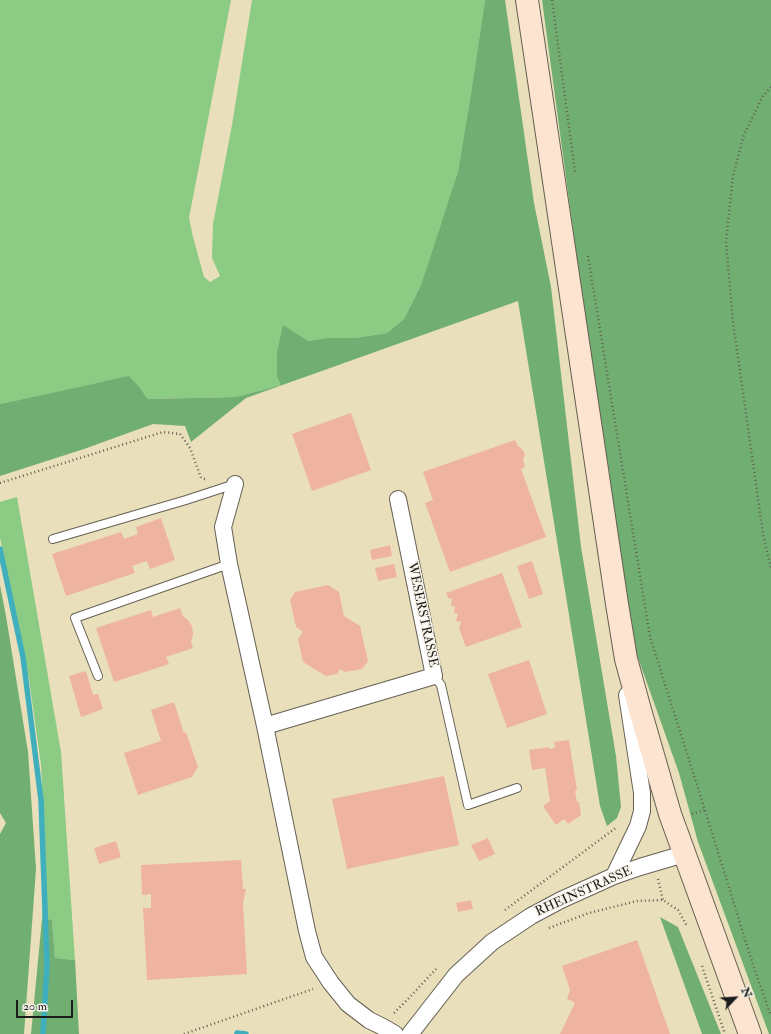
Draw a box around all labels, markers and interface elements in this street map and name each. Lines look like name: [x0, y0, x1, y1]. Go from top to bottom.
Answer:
street label: WESERSTRASSE: [403, 561, 441, 669]
street label: RHEINSTRASSE: [533, 864, 635, 920]
north arrow: [715, 978, 755, 1018]
text: N: [738, 985, 754, 1000]
scale bar: [18, 992, 75, 1018]
text: 20 m: [23, 999, 47, 1014]

